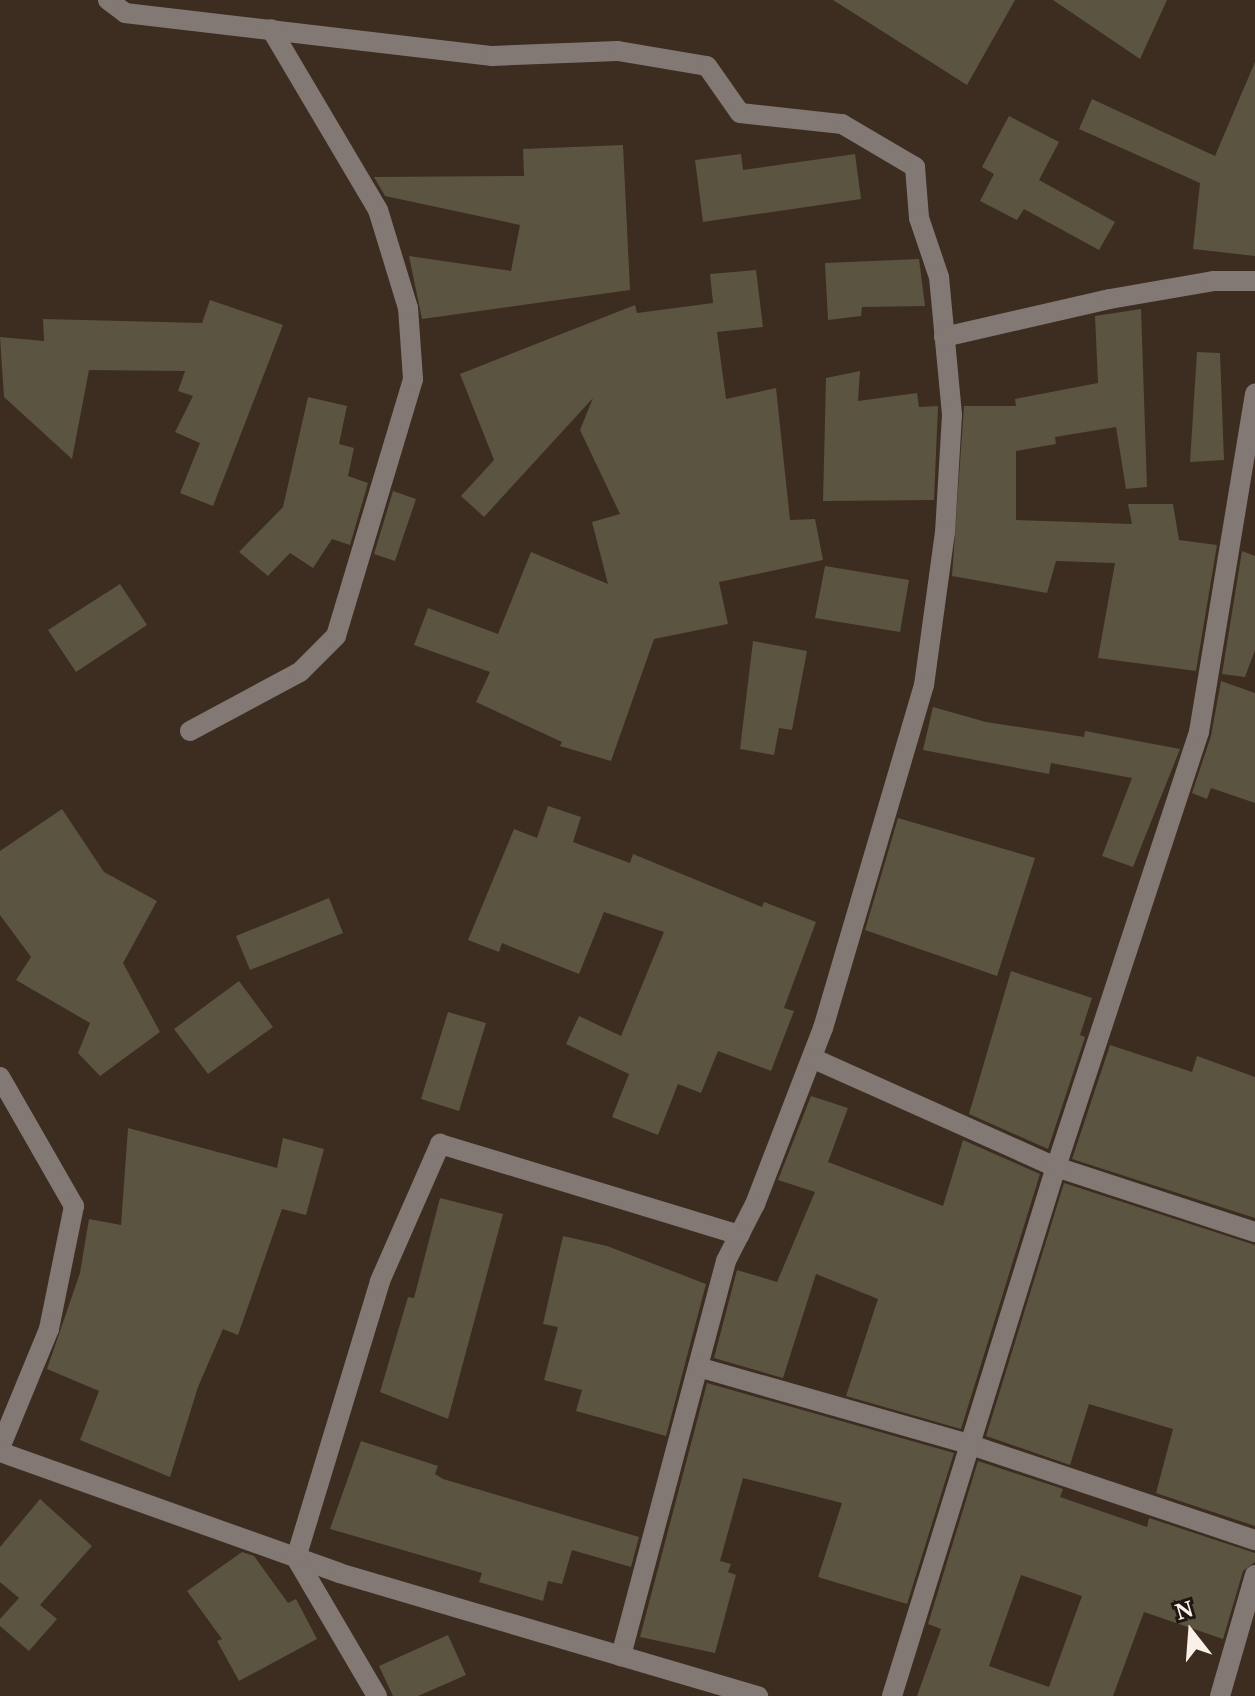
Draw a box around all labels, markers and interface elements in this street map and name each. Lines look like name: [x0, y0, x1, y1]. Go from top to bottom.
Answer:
north arrow: [1151, 1592, 1231, 1672]
text: N: [1171, 1592, 1197, 1626]

